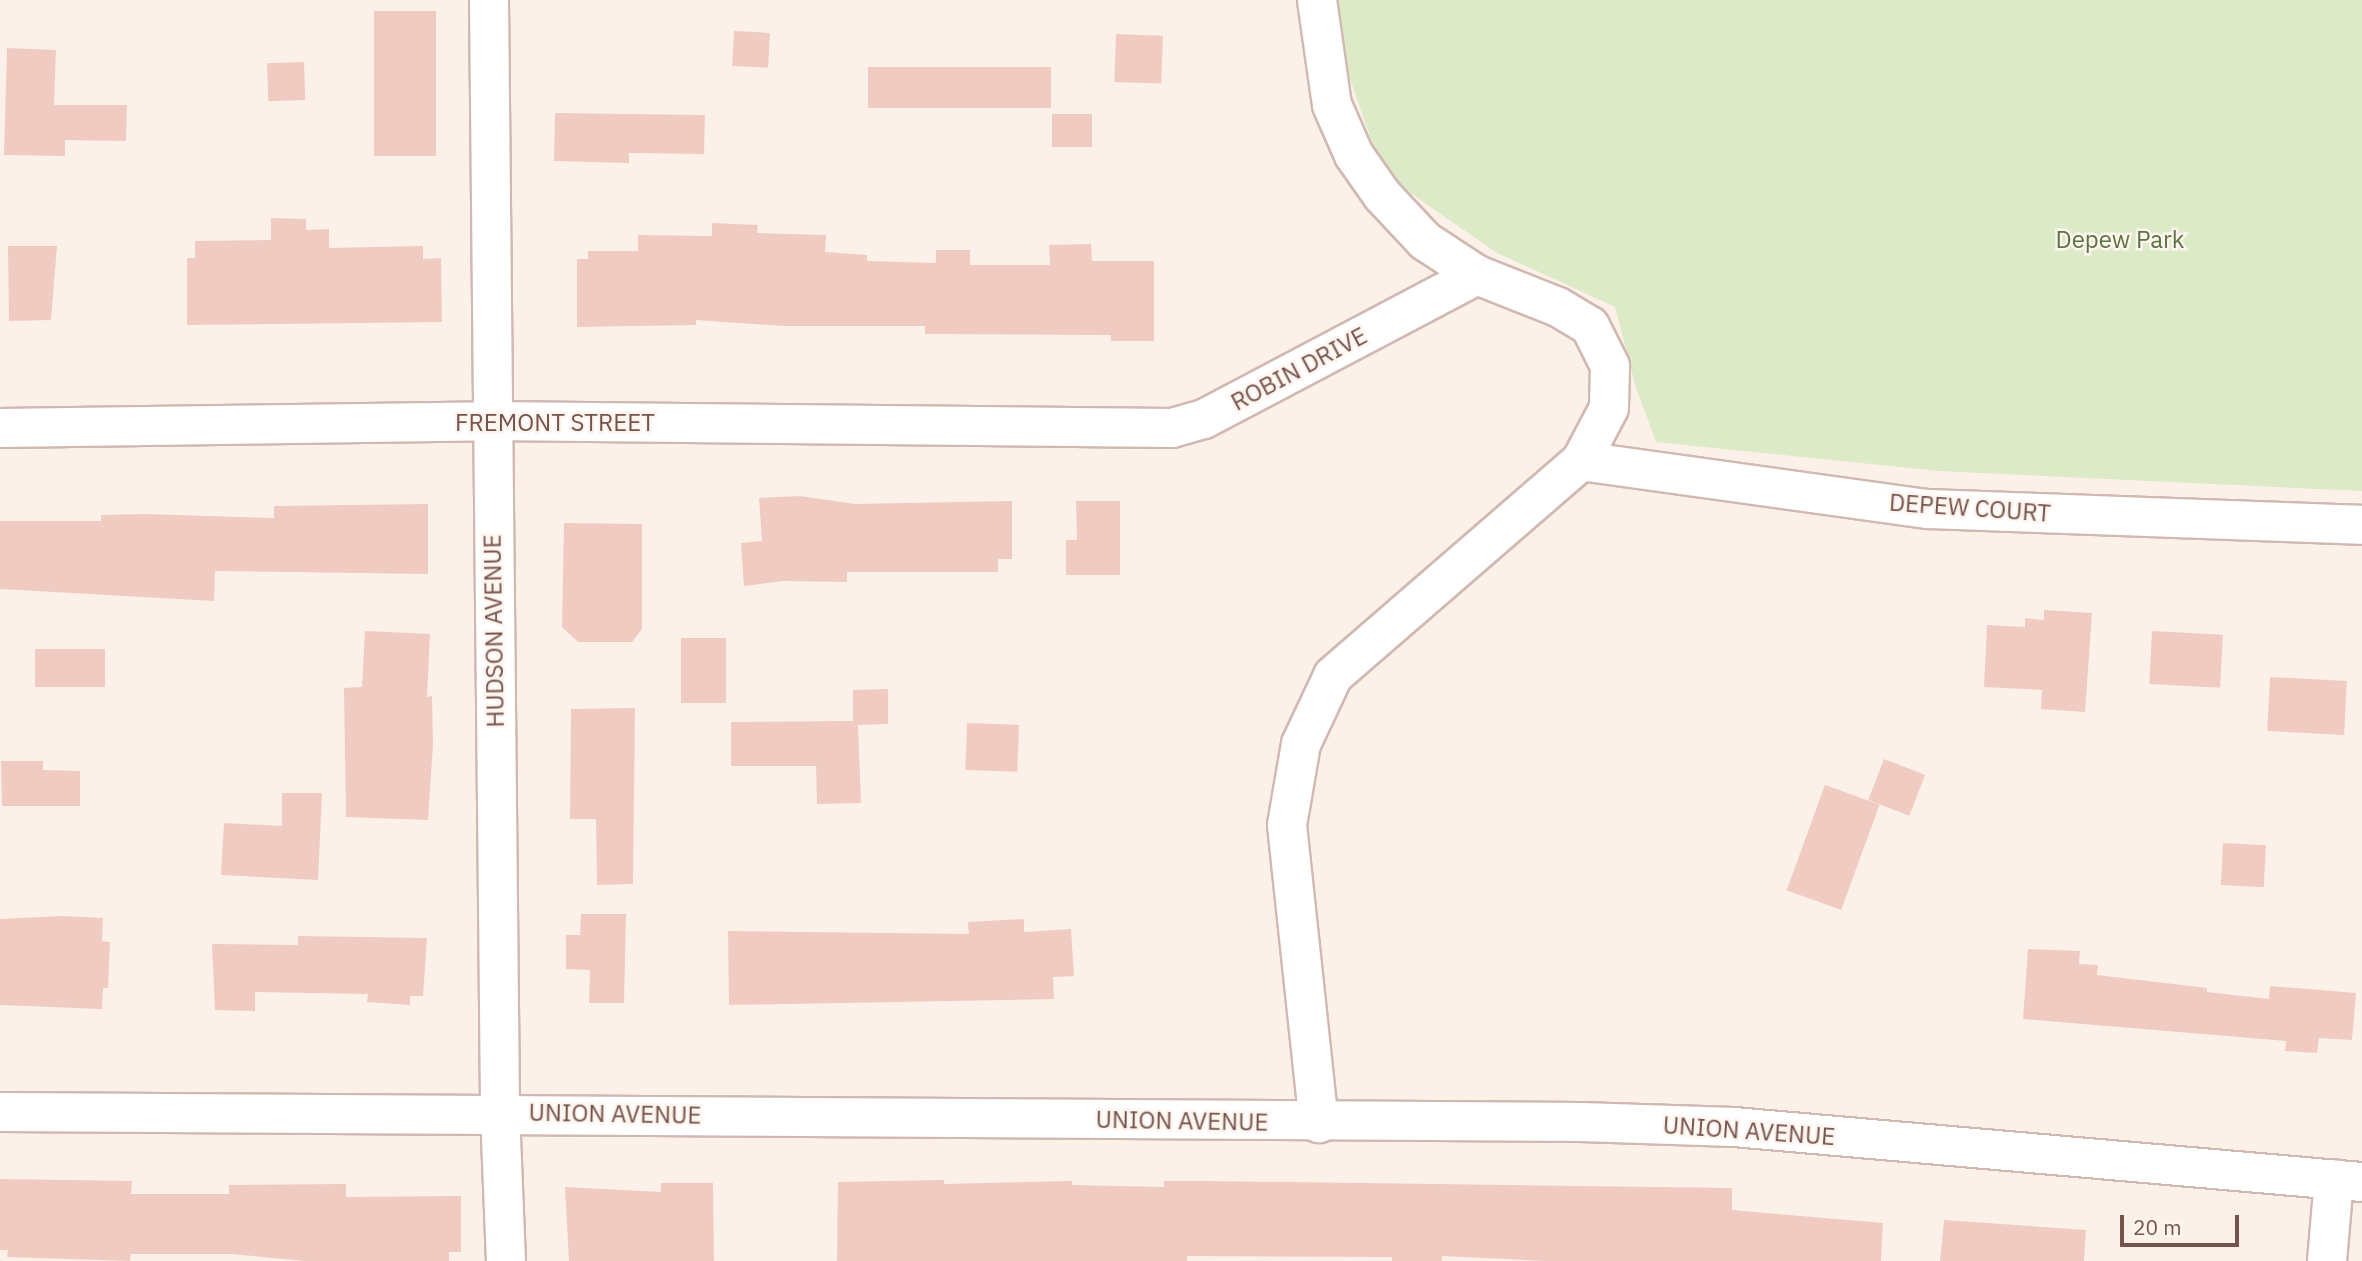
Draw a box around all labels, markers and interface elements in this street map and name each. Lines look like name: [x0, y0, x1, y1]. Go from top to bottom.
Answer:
park label: Depew Park: [2056, 226, 2184, 254]
street label: ROBIN DRIVE: [1226, 321, 1372, 417]
street label: FREMONT STREET: [455, 409, 655, 437]
street label: DEPEW COURT: [1888, 488, 2052, 528]
street label: HUDSON AVENUE: [478, 534, 510, 728]
street label: UNION AVENUE: [528, 1098, 702, 1130]
street label: UNION AVENUE: [1095, 1105, 1269, 1137]
street label: UNION AVENUE: [1662, 1111, 1836, 1151]
scale bar: [2124, 1202, 2243, 1246]
text: 20 m: [2133, 1213, 2182, 1241]

